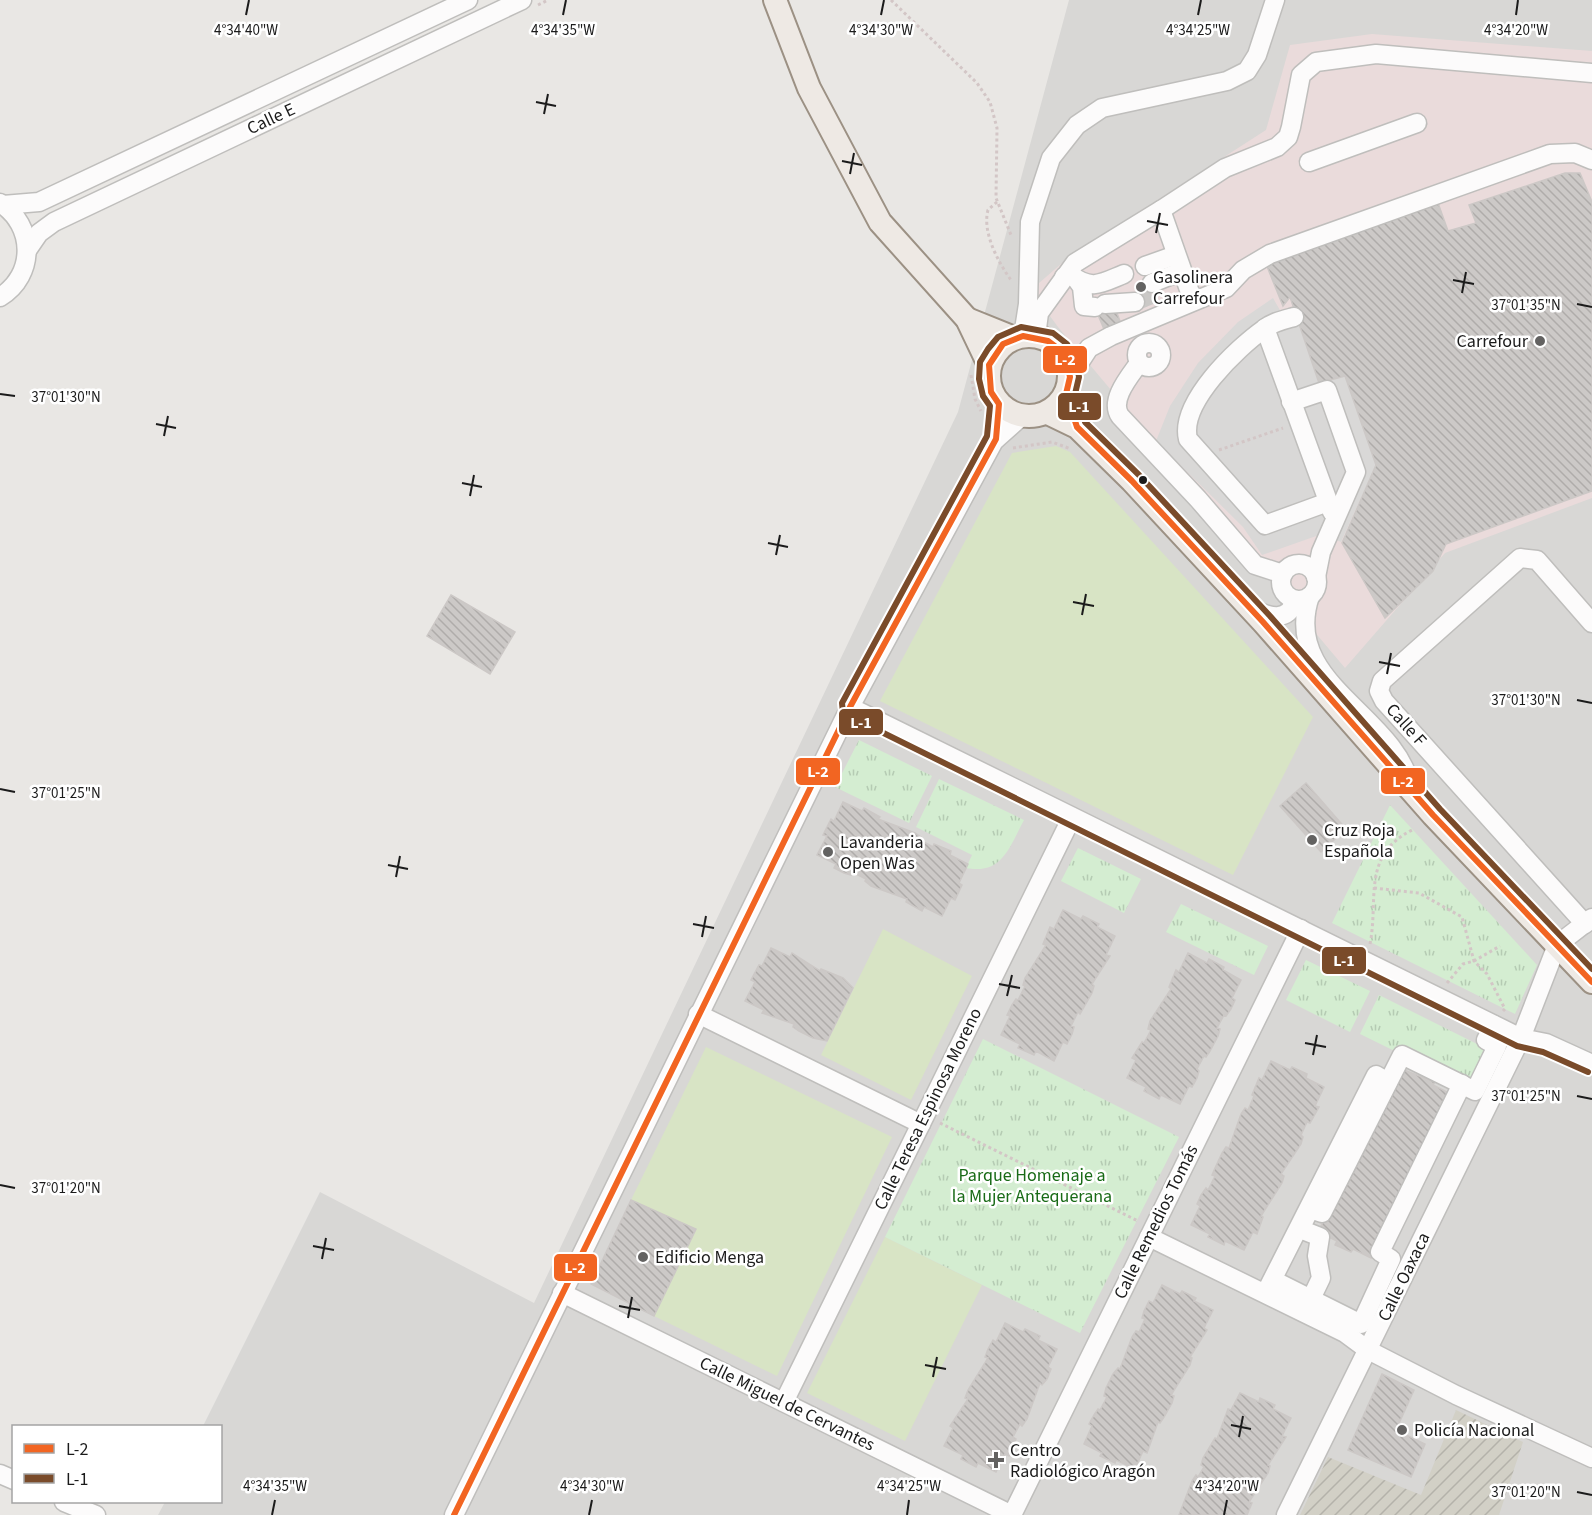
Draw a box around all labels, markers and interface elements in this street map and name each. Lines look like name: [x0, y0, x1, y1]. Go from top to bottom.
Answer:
text: 4°34'40"W: [214, 20, 278, 41]
text: 4°34'35"W: [531, 20, 595, 41]
text: 4°34'30"W: [849, 20, 913, 41]
text: 4°34'25"W: [1166, 20, 1230, 41]
text: 4°34'20"W: [1484, 20, 1548, 41]
street label: Calle E: [243, 97, 299, 141]
place label: Gasolinera Carrefour: [1153, 265, 1233, 311]
marker: Gasolinera Carrefour: [1134, 280, 1148, 294]
text: 37°01'35"N: [1491, 295, 1561, 316]
place label: Carrefour: [1457, 329, 1529, 354]
marker: Carrefour: [1533, 334, 1547, 348]
line badge: L-2: [1042, 345, 1088, 374]
text: L-2: [1054, 349, 1076, 371]
text: 37°01'30"N: [31, 387, 101, 408]
line badge: L-1: [1057, 392, 1102, 421]
text: L-1: [1068, 396, 1090, 418]
unlabelled marker: [1137, 474, 1149, 486]
text: 37°01'30"N: [1491, 690, 1561, 711]
street label: Calle F: [1380, 698, 1432, 752]
line badge: L-1: [838, 708, 884, 736]
text: L-1: [850, 712, 872, 734]
line badge: L-2: [795, 757, 841, 786]
text: L-2: [807, 761, 829, 783]
line badge: L-2: [1380, 767, 1426, 795]
text: L-2: [1392, 771, 1414, 793]
text: 37°01'25"N: [31, 783, 101, 804]
place label: Cruz Roja Española: [1324, 818, 1395, 864]
place label: Lavanderia Open Was: [840, 830, 923, 876]
marker: Cruz Roja Española: [1305, 833, 1319, 847]
marker: Lavanderia Open Was: [821, 845, 835, 859]
line badge: L-1: [1321, 946, 1367, 975]
text: L-1: [1333, 950, 1355, 972]
street label: Calle Teresa Espinosa Moreno: [868, 1004, 988, 1214]
text: 37°01'25"N: [1491, 1086, 1561, 1107]
street label: Calle Remedios Tomás: [1108, 1141, 1204, 1303]
park label: Parque Homenaje a la Mujer Antequerana: [952, 1163, 1112, 1209]
text: 37°01'20"N: [31, 1178, 101, 1199]
street label: Calle Oaxaca: [1372, 1228, 1436, 1326]
place label: Edificio Menga: [655, 1245, 764, 1270]
marker: Edificio Menga: [636, 1250, 650, 1264]
line badge: L-2: [553, 1253, 598, 1282]
text: L-2: [564, 1257, 586, 1279]
street label: Calle Miguel de Cervantes: [695, 1351, 879, 1457]
place label: Policía Nacional: [1414, 1418, 1534, 1443]
marker: Policía Nacional: [1395, 1423, 1409, 1437]
legend: [12, 1425, 222, 1503]
text: L-2: [66, 1437, 88, 1462]
place label: Centro Radiológico Aragón: [1010, 1438, 1156, 1484]
marker: Centro Radiológico Aragón: [987, 1451, 1005, 1469]
text: L-1: [66, 1467, 88, 1492]
text: 4°34'35"W: [243, 1476, 307, 1497]
text: 4°34'30"W: [560, 1476, 624, 1497]
text: 4°34'25"W: [877, 1476, 941, 1497]
text: 4°34'20"W: [1195, 1476, 1259, 1497]
text: 37°01'20"N: [1491, 1482, 1561, 1503]

